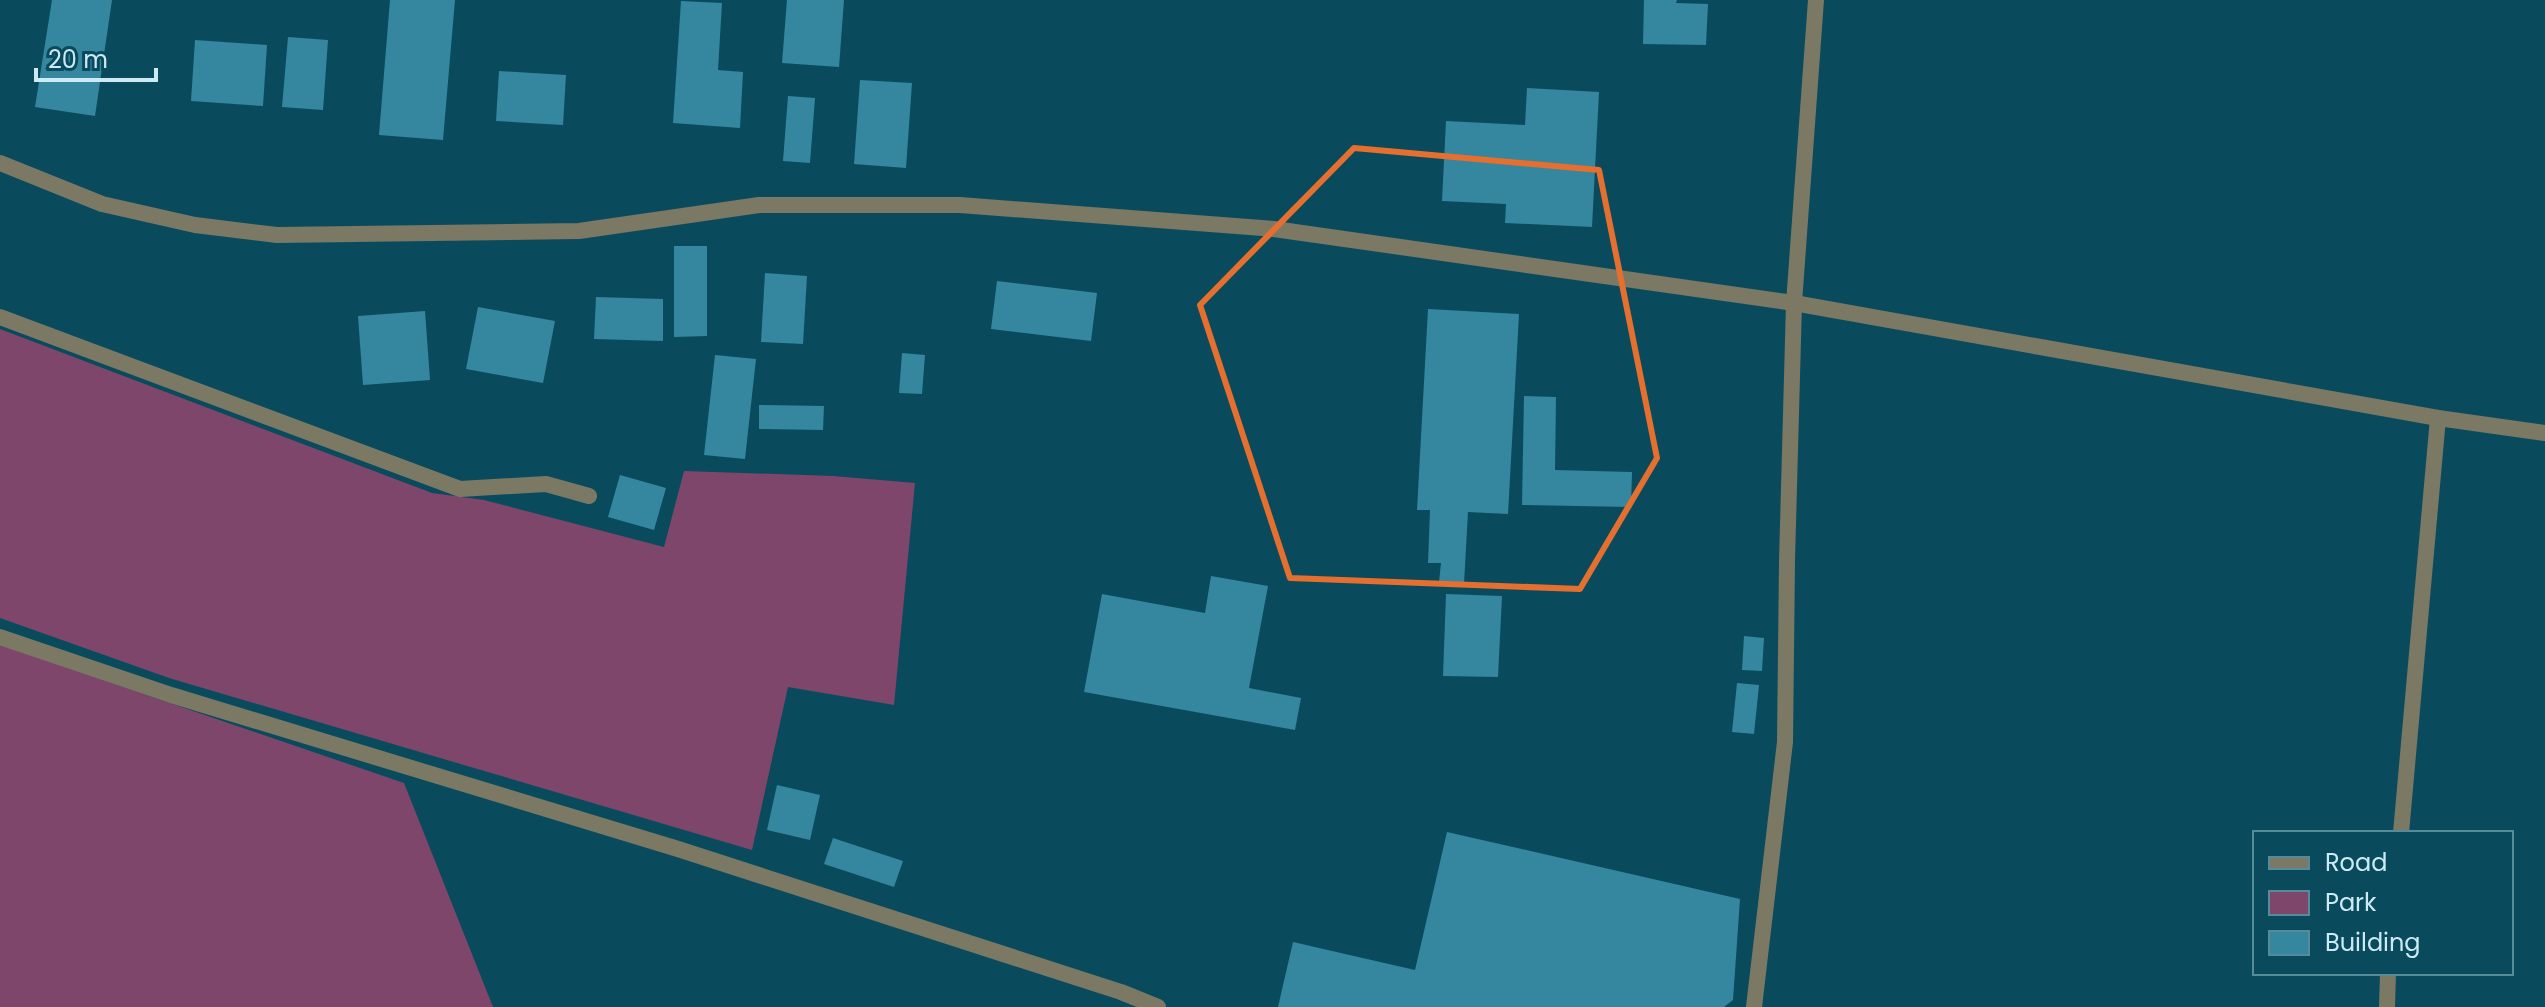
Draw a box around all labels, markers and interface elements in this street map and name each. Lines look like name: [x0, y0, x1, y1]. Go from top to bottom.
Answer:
scale bar: [36, 32, 156, 82]
text: 20 m: [48, 43, 108, 76]
legend: [2253, 831, 2513, 975]
text: Road: [2325, 846, 2387, 879]
text: Park: [2325, 886, 2377, 919]
text: Building: [2325, 926, 2421, 959]

